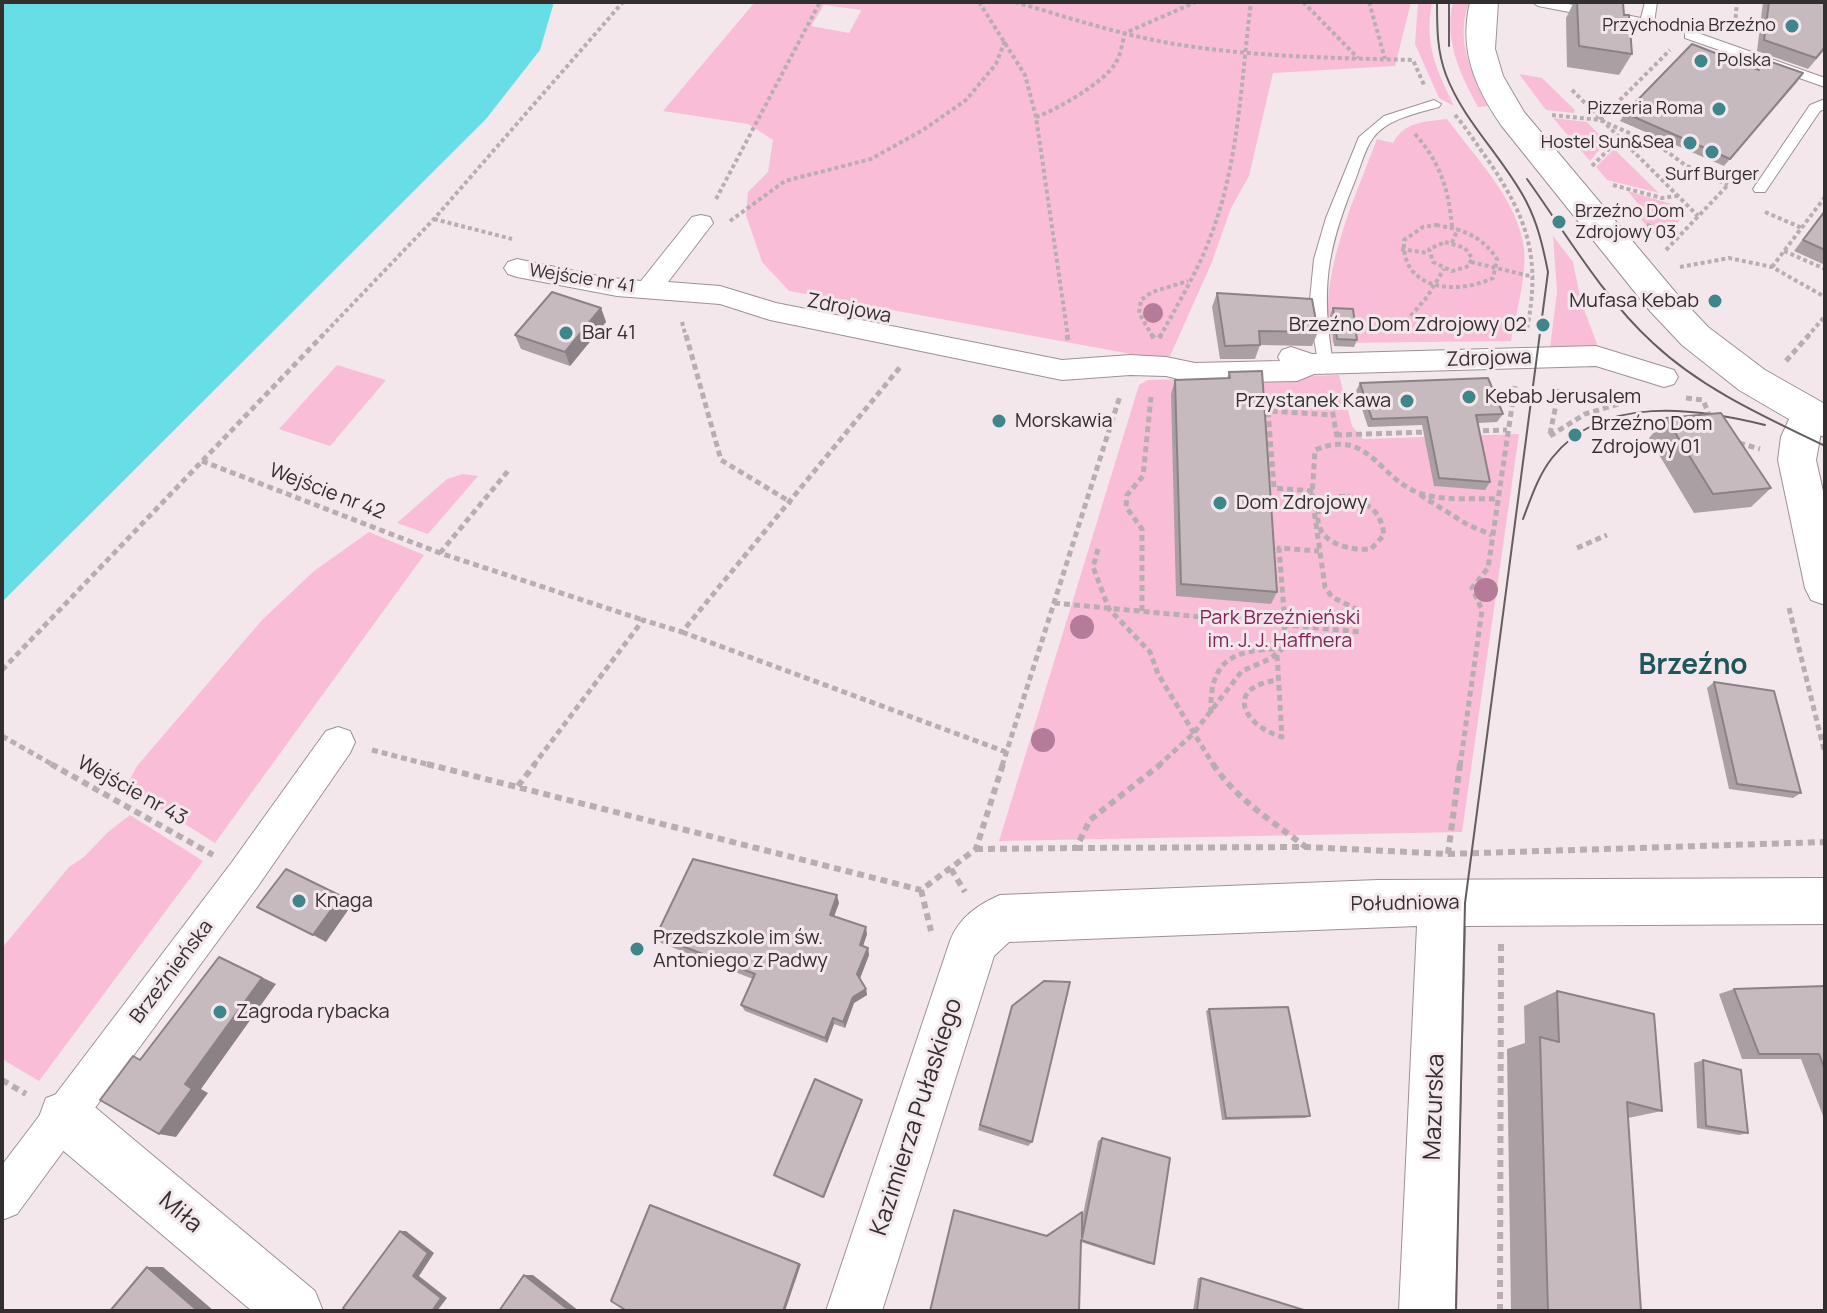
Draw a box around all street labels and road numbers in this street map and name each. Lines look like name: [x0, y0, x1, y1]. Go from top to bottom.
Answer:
street label: Wejście nr 41: [528, 260, 636, 298]
street label: Zdrojowa: [805, 289, 893, 329]
street label: Zdrojowa: [1446, 346, 1532, 372]
street label: Wejście nr 42: [266, 459, 388, 525]
street label: Wejście nr 43: [73, 751, 191, 831]
street label: Południowa: [1350, 891, 1460, 917]
street label: Brzeźnieńska: [125, 916, 219, 1028]
street label: Kazimierza Pułaskiego: [865, 995, 969, 1239]
street label: Mazurska: [1419, 1053, 1451, 1161]
street label: Miła: [152, 1187, 208, 1239]

